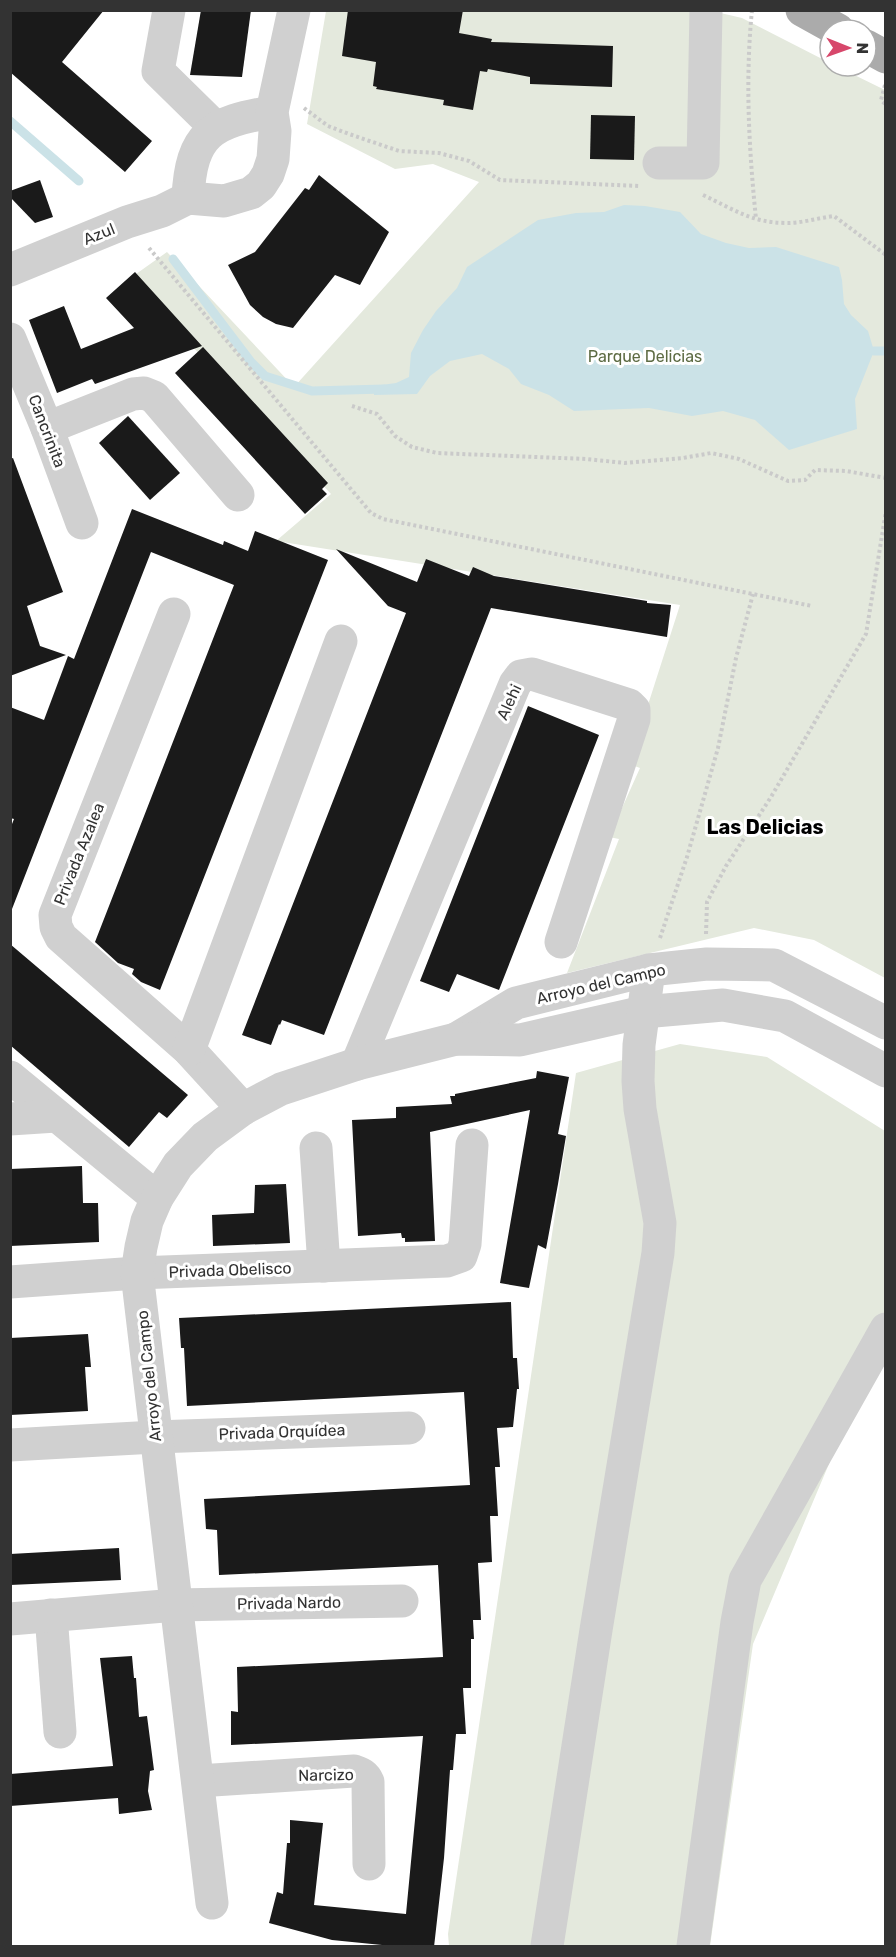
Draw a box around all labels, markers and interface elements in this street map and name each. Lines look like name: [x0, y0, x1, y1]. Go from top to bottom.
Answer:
north arrow: [818, 18, 878, 78]
text: N: [853, 42, 872, 54]
street label: Azul: [80, 219, 118, 249]
park label: Parque Delicias: [588, 347, 702, 366]
street label: Cancrinita: [24, 392, 70, 470]
street label: Alehi: [493, 681, 525, 723]
street label: Privada Azalea: [50, 800, 108, 908]
district label: Las Delicias: [706, 815, 824, 839]
street label: Arroyo del Campo: [535, 960, 667, 1008]
street label: Privada Obelisco: [168, 1258, 292, 1282]
street label: Arroyo del Campo: [133, 1309, 165, 1443]
street label: Privada Orquídea: [218, 1420, 346, 1444]
street label: Privada Nardo: [237, 1593, 341, 1613]
street label: Narcizo: [298, 1765, 354, 1785]

